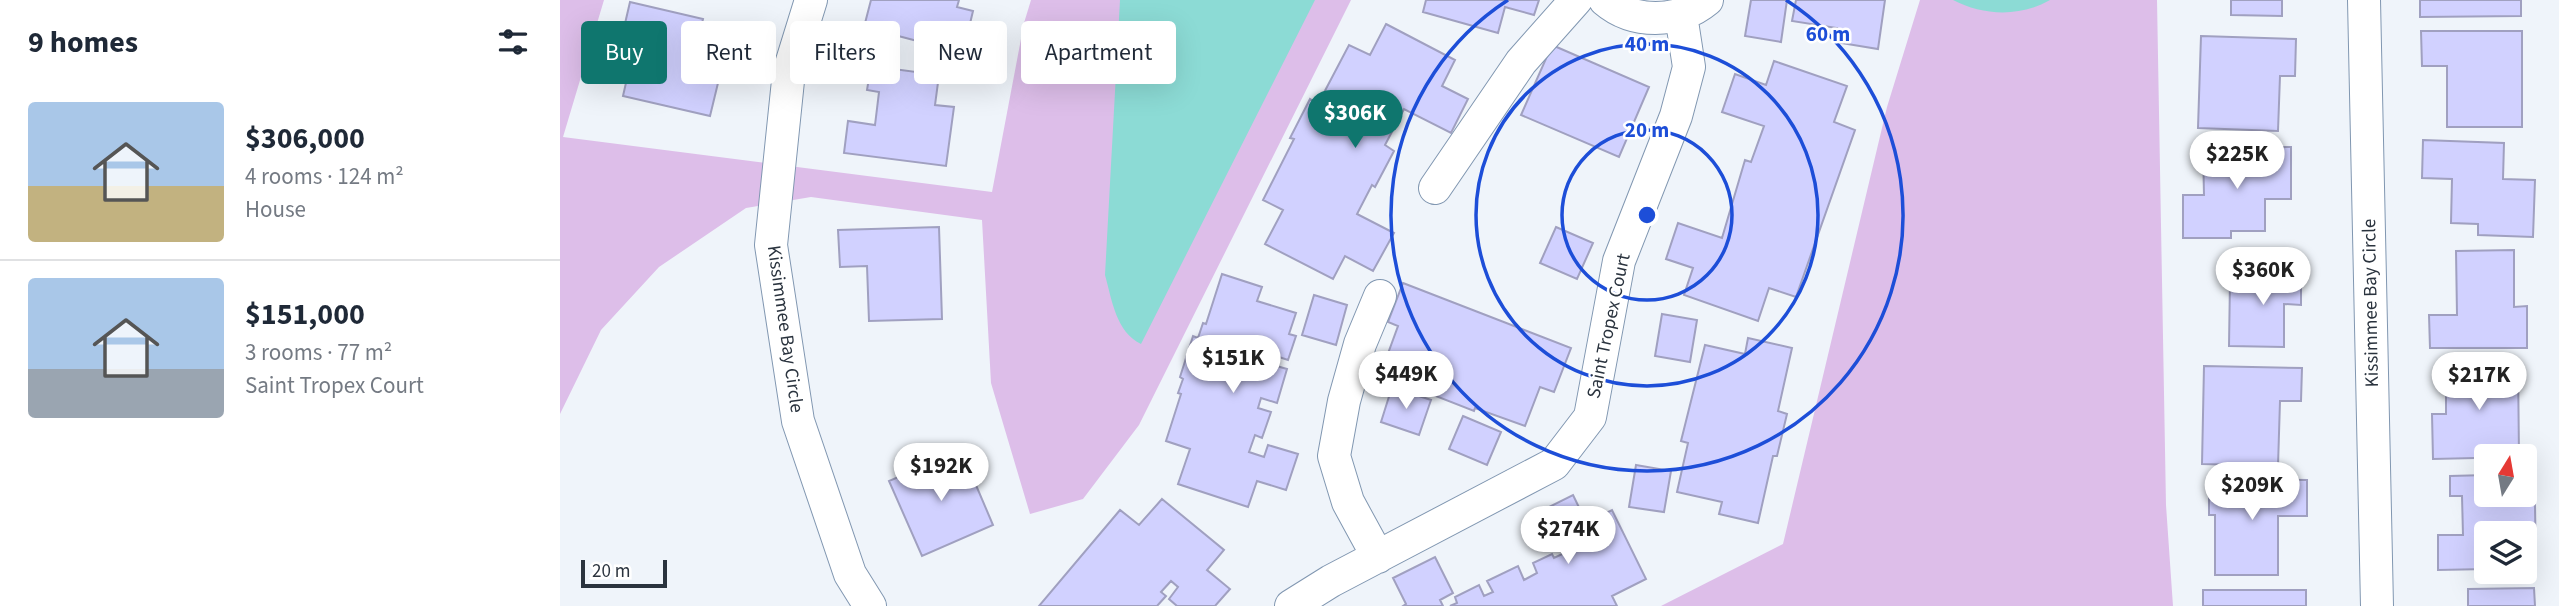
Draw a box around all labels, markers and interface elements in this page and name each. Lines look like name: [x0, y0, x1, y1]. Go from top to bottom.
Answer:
text: 60 m: [1806, 19, 1850, 49]
text: 9 homes: [28, 21, 138, 64]
chip: Buy: [581, 21, 667, 84]
chip: Rent: [681, 21, 776, 84]
chip: Filters: [790, 21, 900, 84]
chip: New: [914, 21, 1007, 84]
chip: Apartment: [1021, 21, 1176, 84]
icon: filters: [494, 23, 532, 61]
text: 40 m: [1625, 29, 1669, 59]
pin: $306K: [1306, 90, 1404, 150]
text: $306K: [1324, 96, 1386, 129]
text: 20 m: [1625, 115, 1669, 145]
text: $306,000: [245, 117, 365, 160]
icon: home: [84, 130, 168, 214]
pin: $225K: [2188, 132, 2286, 191]
text: $225K: [2206, 137, 2268, 170]
text: 4 rooms · 124 m²: [245, 160, 404, 193]
text: House: [245, 193, 306, 226]
centre of rings: [1635, 203, 1659, 227]
street label: Kissimmee Bay Circle: [2356, 218, 2386, 388]
street label: Kissimmee Bay Circle: [760, 244, 810, 414]
pin: $360K: [2214, 247, 2312, 307]
street label: Saint Tropex Court: [1580, 250, 1638, 401]
text: $360K: [2232, 253, 2294, 286]
text: $151,000: [245, 293, 365, 336]
icon: home: [84, 306, 168, 390]
text: 3 rooms · 77 m²: [245, 336, 392, 369]
pin: $151K: [1184, 336, 1282, 395]
text: $151K: [1202, 341, 1264, 374]
pin: $449K: [1357, 352, 1455, 411]
pin: $217K: [2430, 352, 2528, 412]
text: $449K: [1375, 357, 1437, 390]
text: $217K: [2448, 358, 2510, 391]
text: Saint Tropex Court: [245, 369, 424, 402]
pin: $192K: [892, 444, 990, 503]
north arrow: [2474, 444, 2538, 508]
map controls: [2474, 444, 2537, 584]
text: $192K: [910, 449, 972, 482]
pin: $209K: [2203, 462, 2301, 522]
text: $209K: [2221, 468, 2283, 501]
pin: $274K: [1519, 506, 1617, 566]
text: $274K: [1537, 512, 1599, 545]
button: layers: [2474, 521, 2537, 584]
scale bar: [581, 557, 667, 589]
text: 20 m: [592, 558, 630, 585]

